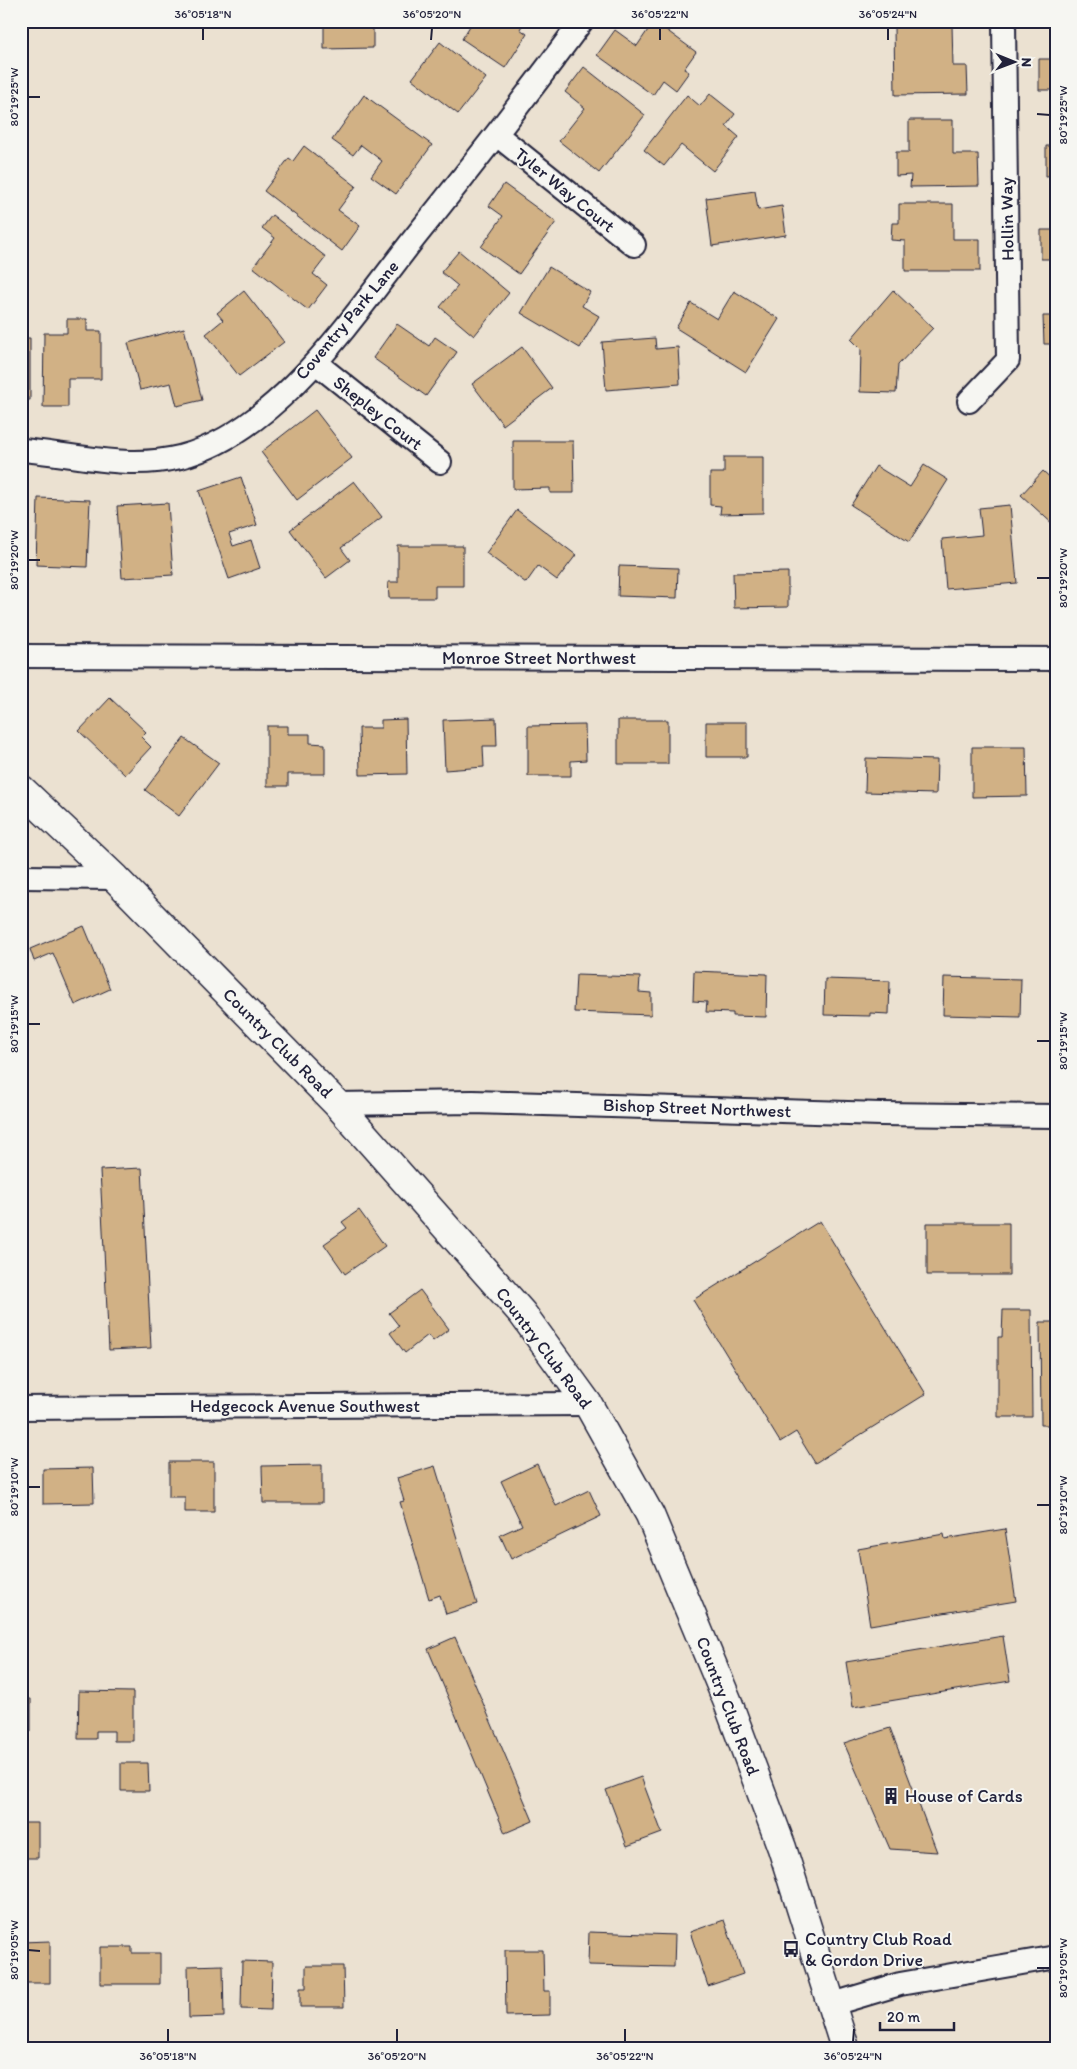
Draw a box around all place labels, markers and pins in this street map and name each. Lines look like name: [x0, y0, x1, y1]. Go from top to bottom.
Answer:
place label: House of Cards: [905, 1785, 1023, 1807]
building icon: House of Cards: [881, 1786, 901, 1806]
place label: Country Club Road & Gordon Drive: [805, 1928, 952, 1971]
bus stop icon: Country Club Road & Gordon Drive: [781, 1939, 801, 1959]

